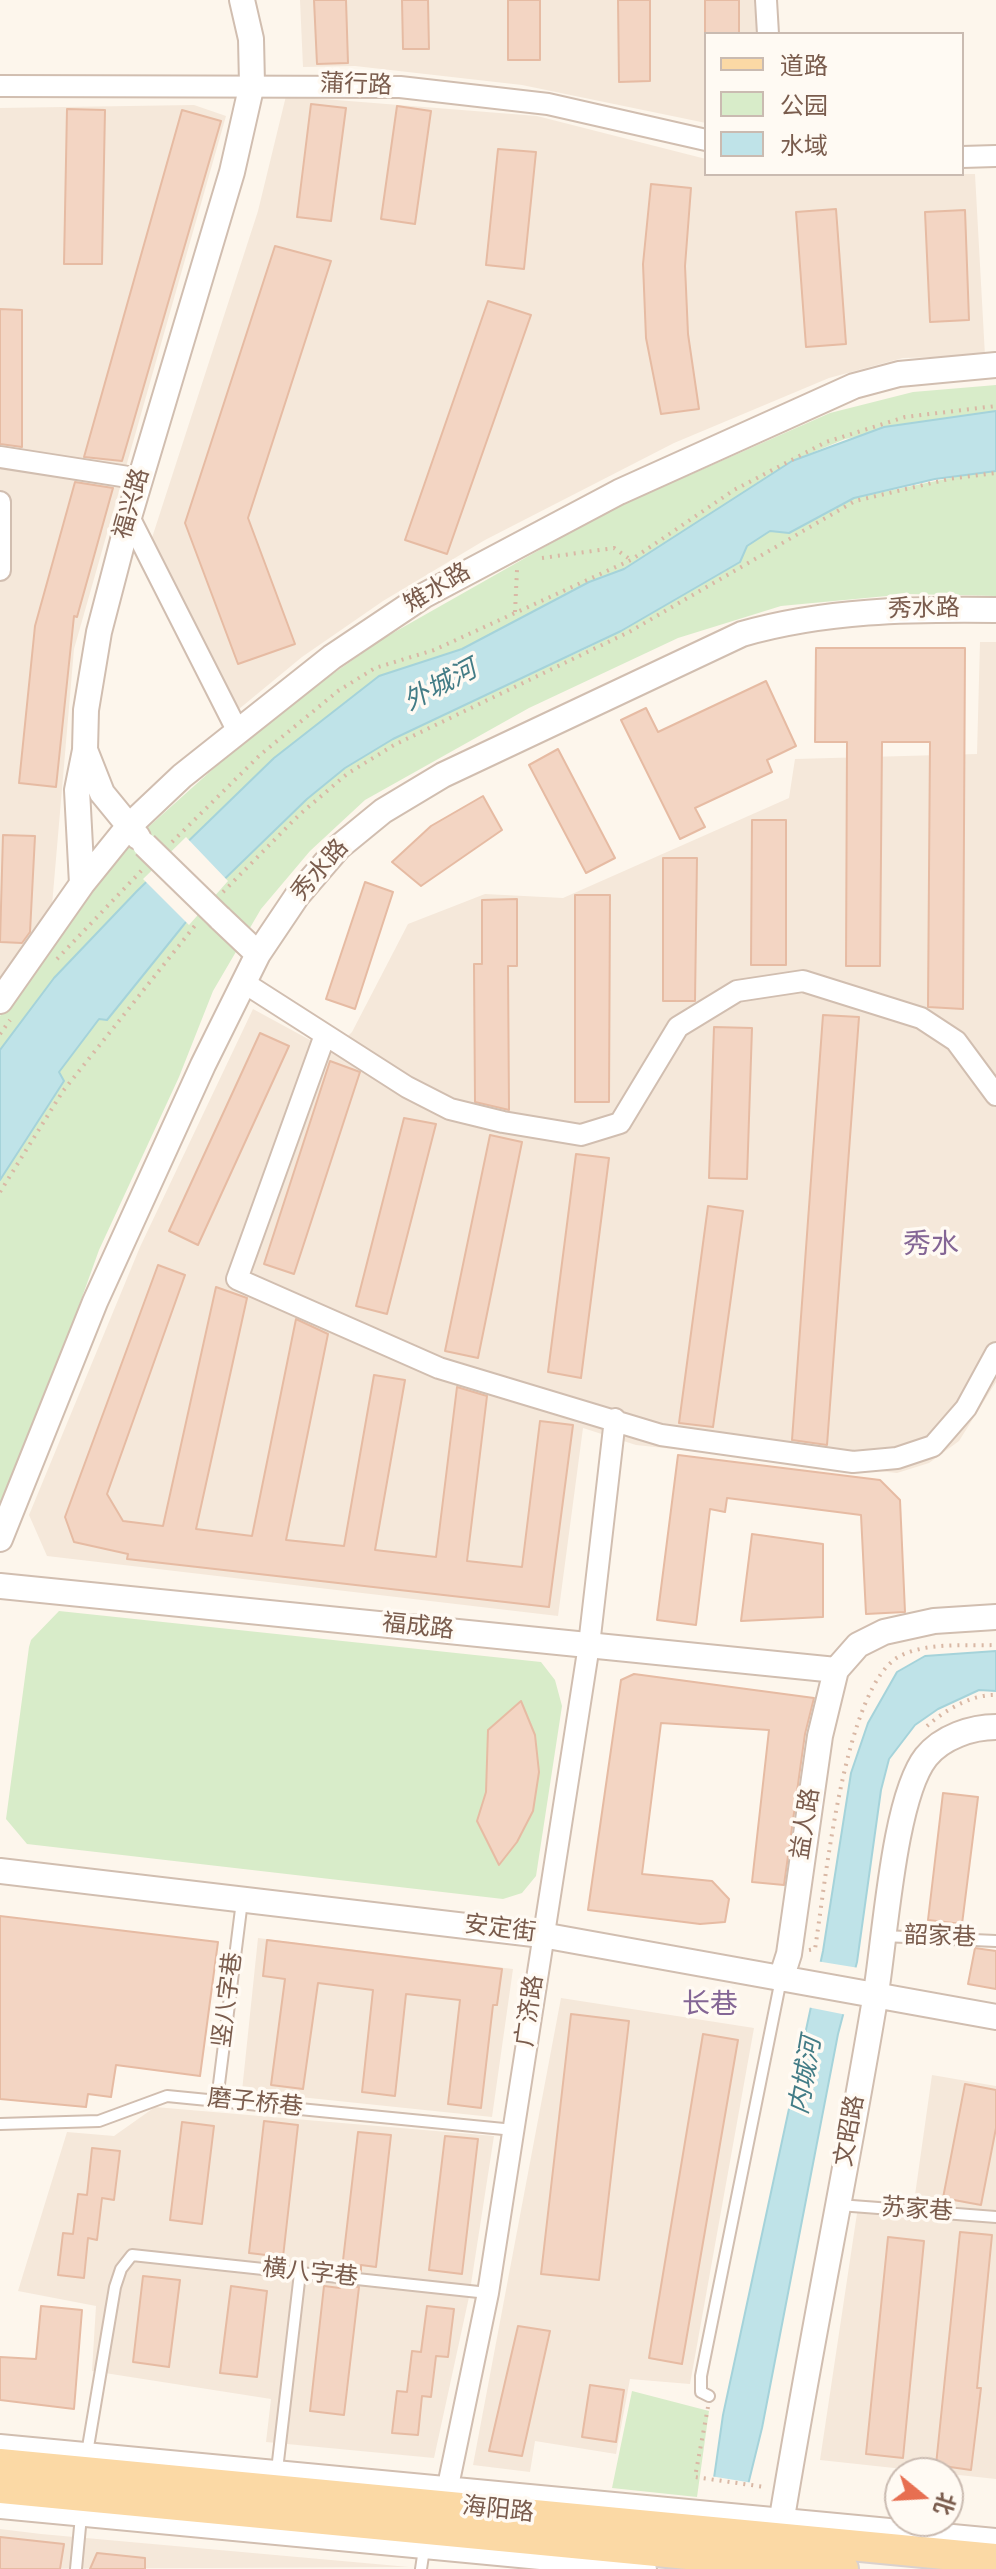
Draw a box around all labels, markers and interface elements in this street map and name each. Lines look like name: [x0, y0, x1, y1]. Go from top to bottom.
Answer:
legend: [704, 32, 964, 176]
text: 道路: [780, 48, 828, 83]
street label: 蒲行路: [320, 70, 392, 102]
text: 公园: [780, 88, 828, 123]
text: 水域: [780, 128, 828, 163]
street label: 福兴路: [109, 465, 157, 543]
street label: 雉水路: [400, 558, 476, 620]
street label: 秀水路: [888, 595, 960, 625]
water label: 外城河: [399, 655, 483, 719]
street label: 秀水路: [287, 834, 355, 908]
district label: 秀水: [903, 1229, 959, 1263]
street label: 福成路: [381, 1610, 455, 1646]
street label: 益人路: [787, 1786, 827, 1862]
street label: 安定街: [463, 1911, 537, 1949]
street label: 韶家巷: [904, 1922, 976, 1954]
street label: 竖八字巷: [209, 1951, 249, 2049]
street label: 广济路: [512, 1973, 550, 2049]
district label: 长巷: [682, 1989, 738, 2023]
water label: 内城河: [785, 2035, 829, 2117]
street label: 磨子桥巷: [206, 2085, 304, 2123]
street label: 文昭路: [831, 2093, 871, 2169]
street label: 苏家巷: [880, 2194, 954, 2228]
street label: 横八字巷: [261, 2255, 359, 2293]
north arrow: [884, 2457, 964, 2537]
text: 北: [926, 2488, 964, 2519]
street label: 海阳路: [461, 2493, 535, 2529]

